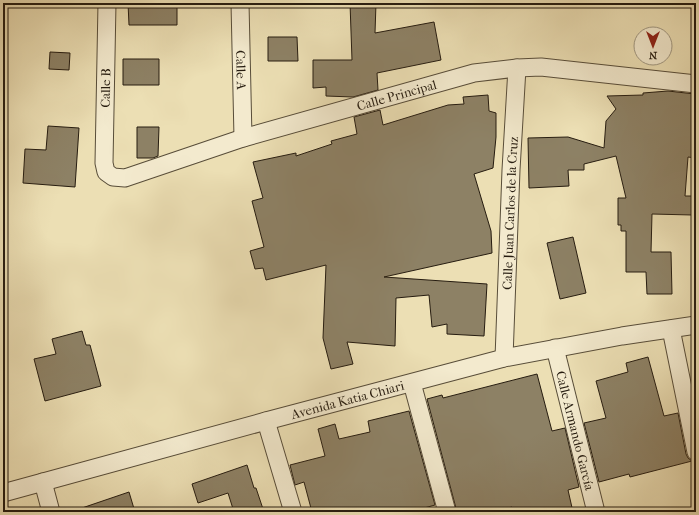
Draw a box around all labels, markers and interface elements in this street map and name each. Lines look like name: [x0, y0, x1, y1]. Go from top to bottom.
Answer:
north arrow: [633, 26, 673, 66]
text: N: [648, 49, 657, 62]
street label: Calle A: [233, 50, 249, 91]
street label: Calle B: [98, 68, 113, 108]
street label: Calle Principal: [355, 77, 439, 114]
street label: Calle Juan Carlos de la Cruz: [500, 136, 521, 290]
street label: Calle Armando García: [553, 369, 597, 493]
street label: Avenida Katia Chiari: [289, 378, 406, 422]

